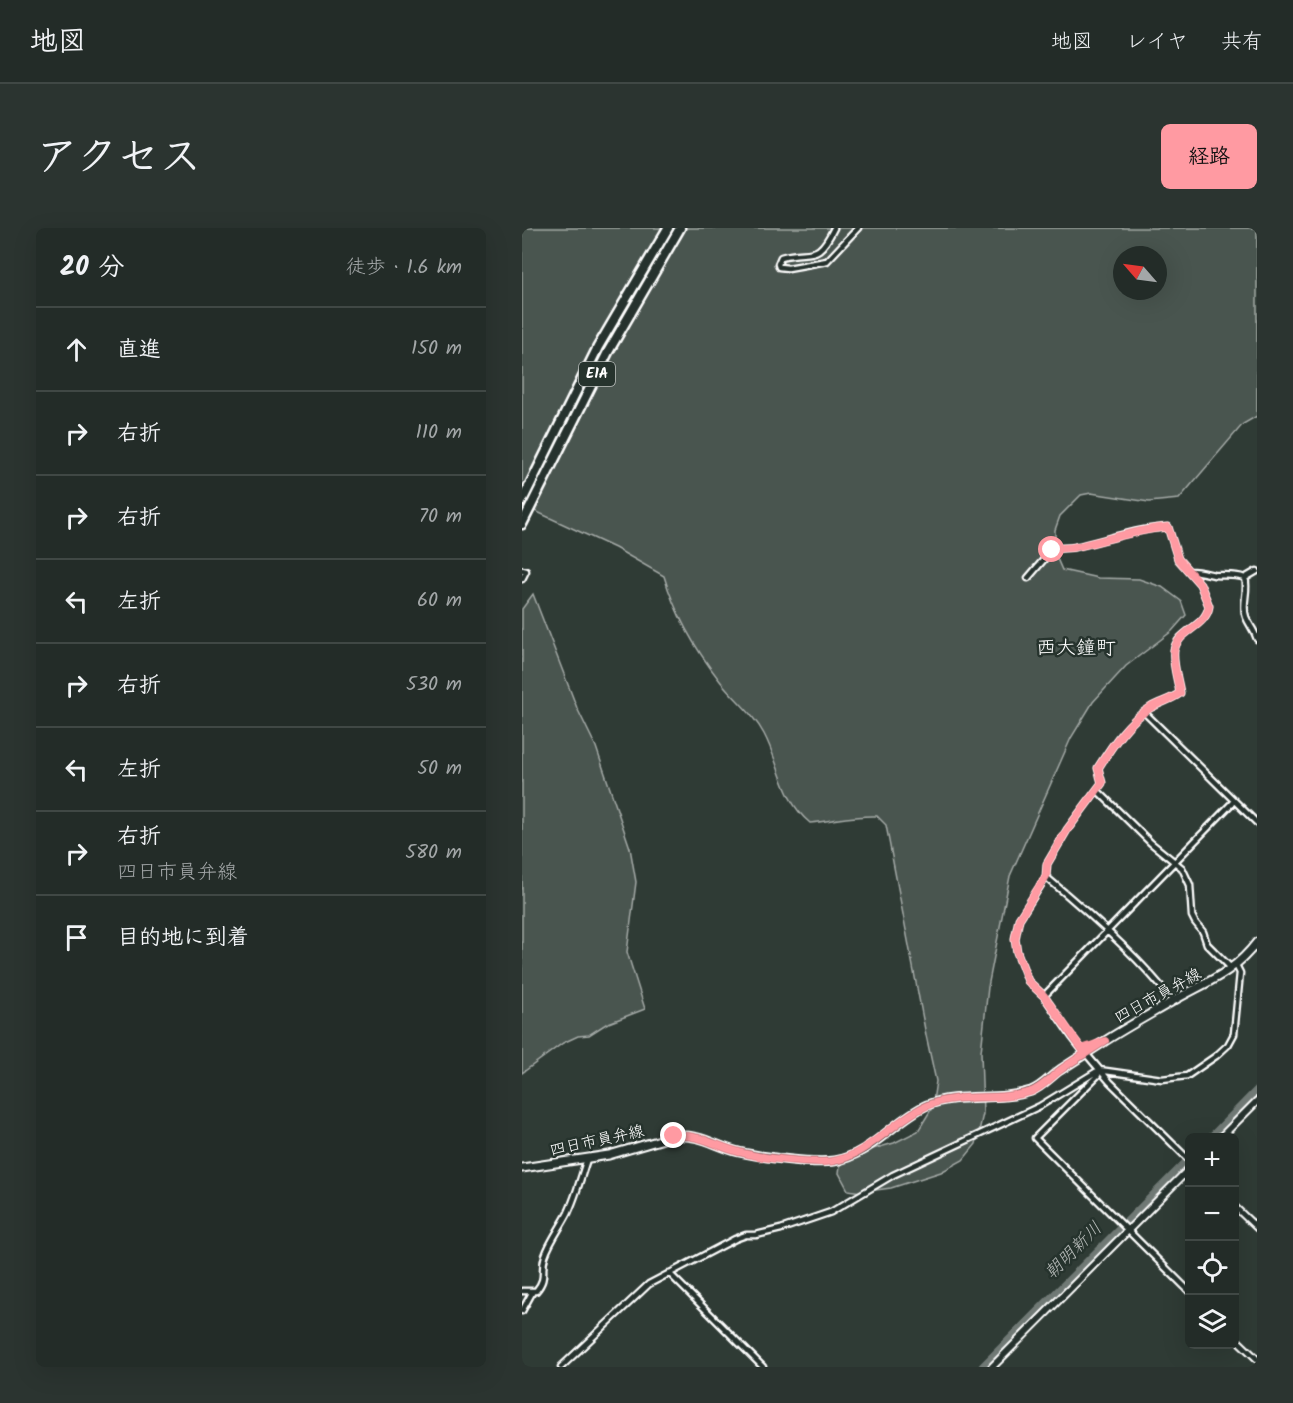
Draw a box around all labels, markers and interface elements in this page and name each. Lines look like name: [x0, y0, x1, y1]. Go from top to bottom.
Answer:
text: 地図: [30, 20, 86, 65]
text: 地図: [1051, 26, 1093, 59]
text: レイヤ: [1126, 26, 1188, 59]
text: 共有: [1221, 26, 1263, 59]
button: 経路: [1161, 124, 1257, 189]
text: アクセス: [36, 125, 201, 192]
north arrow: [1113, 246, 1167, 300]
text: 20 分: [60, 247, 125, 289]
text: 徒歩 · 1.6 km: [346, 252, 462, 284]
icon: ahead: [60, 333, 93, 366]
text: 直進: [117, 333, 161, 368]
text: 150 m: [411, 333, 462, 365]
road number: E1A: [579, 362, 615, 386]
icon: right: [60, 417, 93, 450]
text: 右折: [117, 417, 161, 452]
text: 110 m: [416, 417, 462, 449]
icon: right: [60, 501, 93, 534]
text: 右折: [117, 501, 161, 536]
text: 70 m: [419, 501, 462, 533]
route start: [1038, 536, 1064, 562]
icon: left: [60, 585, 93, 618]
text: 左折: [117, 585, 161, 620]
text: 60 m: [417, 585, 462, 617]
district label: 西大鐘町: [1036, 633, 1116, 665]
icon: right: [60, 669, 93, 702]
text: 右折: [117, 669, 161, 704]
text: 530 m: [406, 669, 462, 701]
icon: left: [60, 753, 93, 786]
text: 左折: [117, 753, 161, 788]
text: 50 m: [417, 753, 462, 785]
text: 右折: [117, 820, 161, 855]
icon: right: [60, 837, 93, 870]
text: 580 m: [405, 837, 462, 869]
text: 四日市員弁線: [117, 857, 237, 889]
icon: arrive: [60, 921, 93, 954]
text: 目的地に到着: [117, 921, 249, 956]
street label: 四日市員弁線: [1110, 962, 1206, 1030]
street label: 四日市員弁線: [547, 1119, 647, 1163]
route end: [660, 1122, 686, 1148]
map controls: [1185, 1133, 1239, 1349]
button: +: [1185, 1133, 1239, 1187]
button: −: [1185, 1187, 1239, 1241]
water label: 朝明新川: [1038, 1215, 1110, 1287]
button: locate: [1185, 1241, 1239, 1295]
button: layers: [1185, 1295, 1239, 1349]

